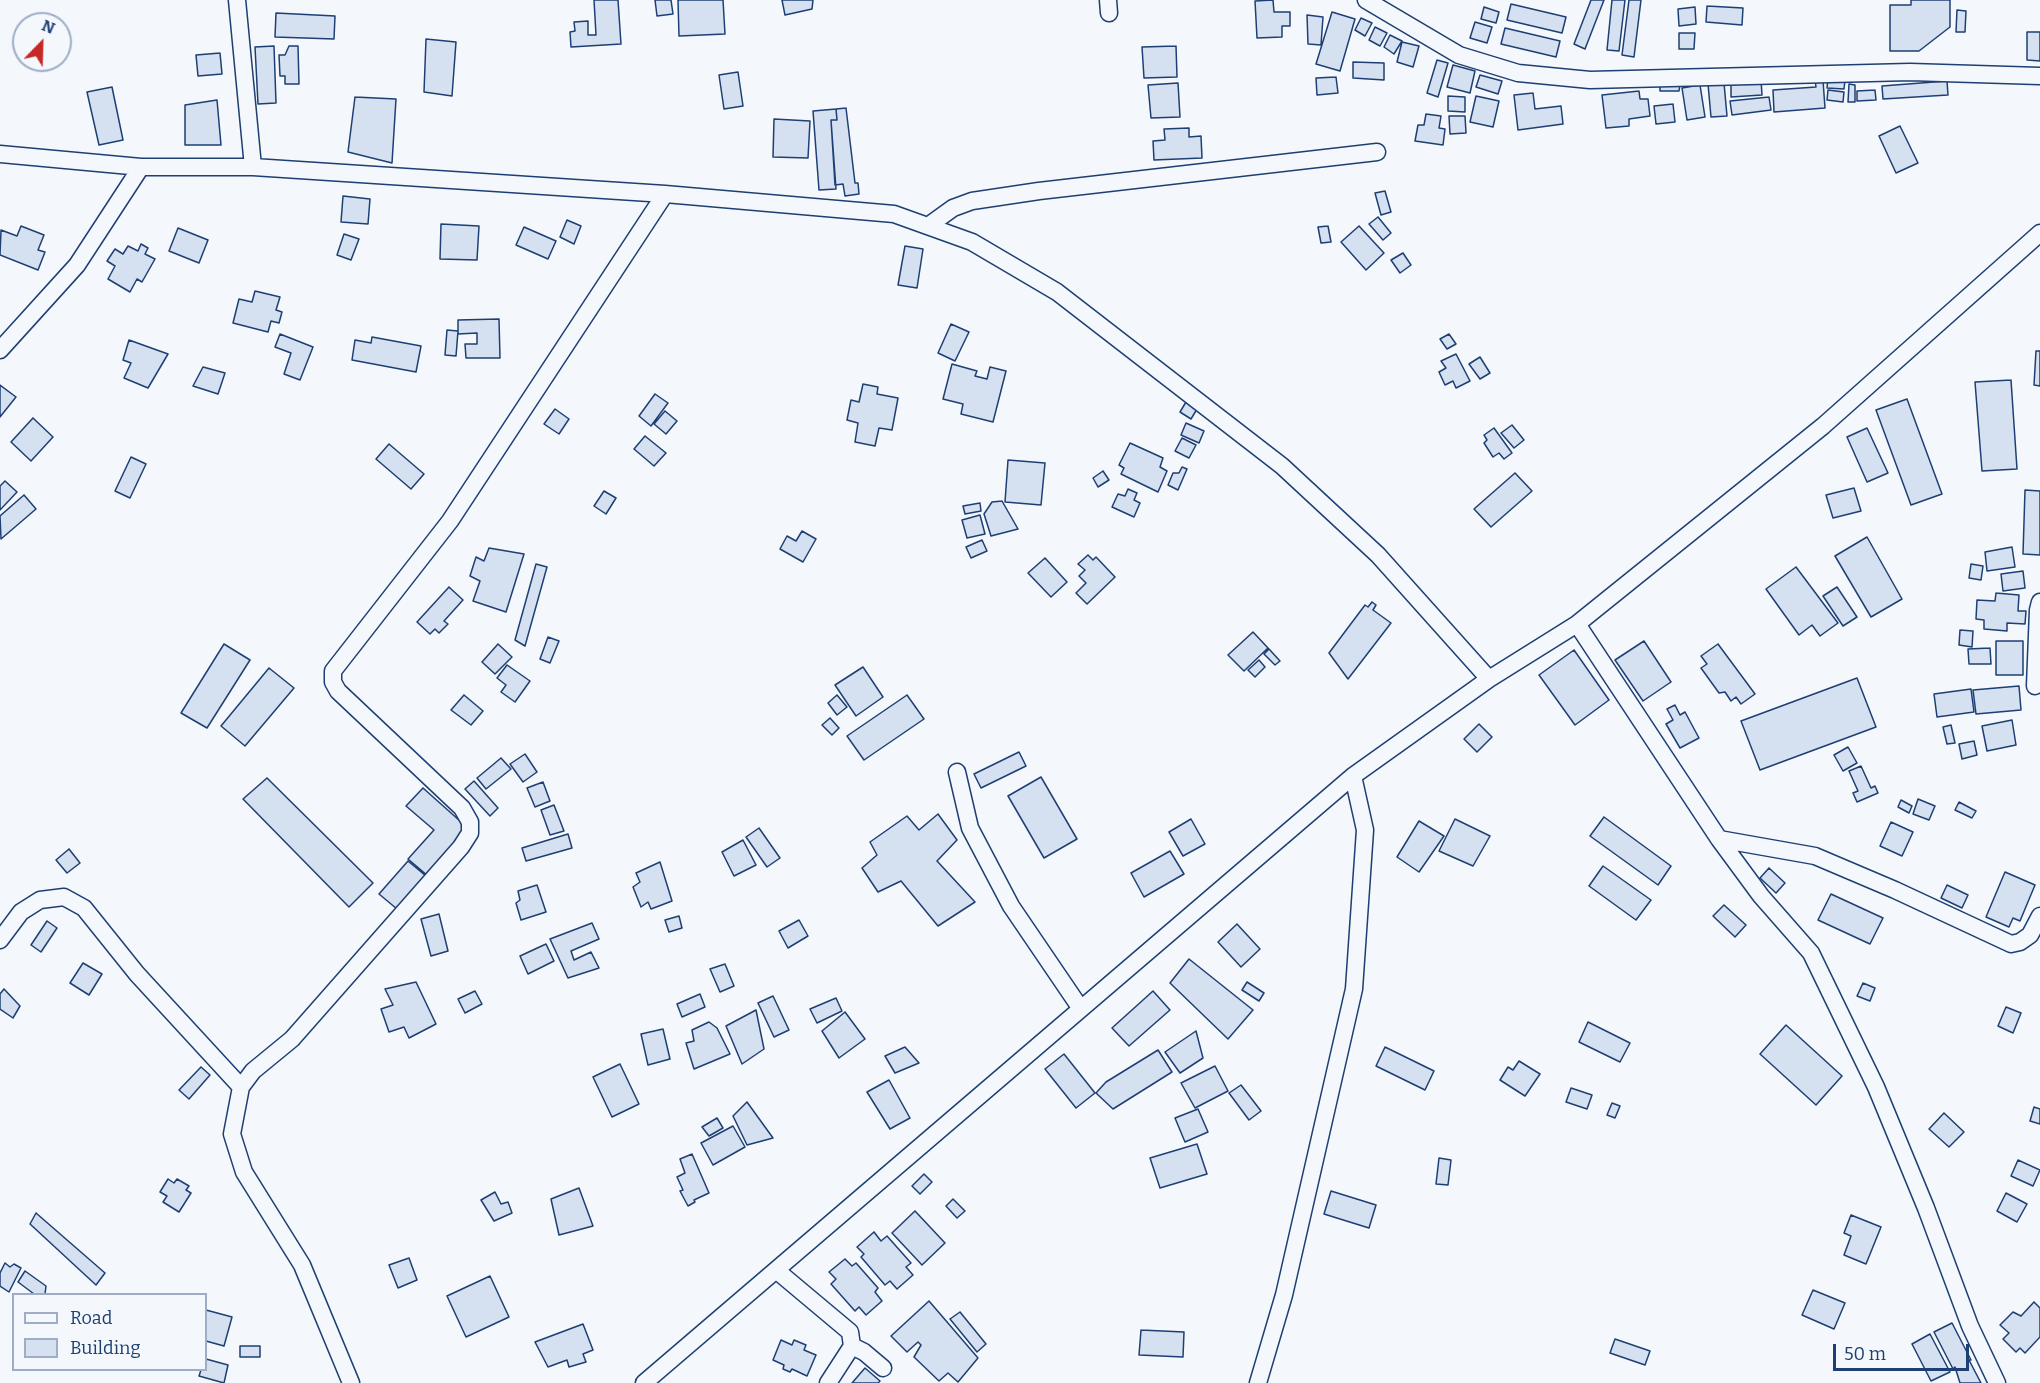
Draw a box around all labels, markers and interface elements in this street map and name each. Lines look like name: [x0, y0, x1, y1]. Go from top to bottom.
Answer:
north arrow: [12, 12, 72, 72]
text: N: [39, 16, 58, 38]
legend: [12, 1293, 207, 1371]
text: Road: [70, 1307, 112, 1329]
scale bar: [1836, 1332, 1972, 1370]
text: Building: [70, 1337, 141, 1359]
text: 50 m: [1844, 1343, 1886, 1365]

